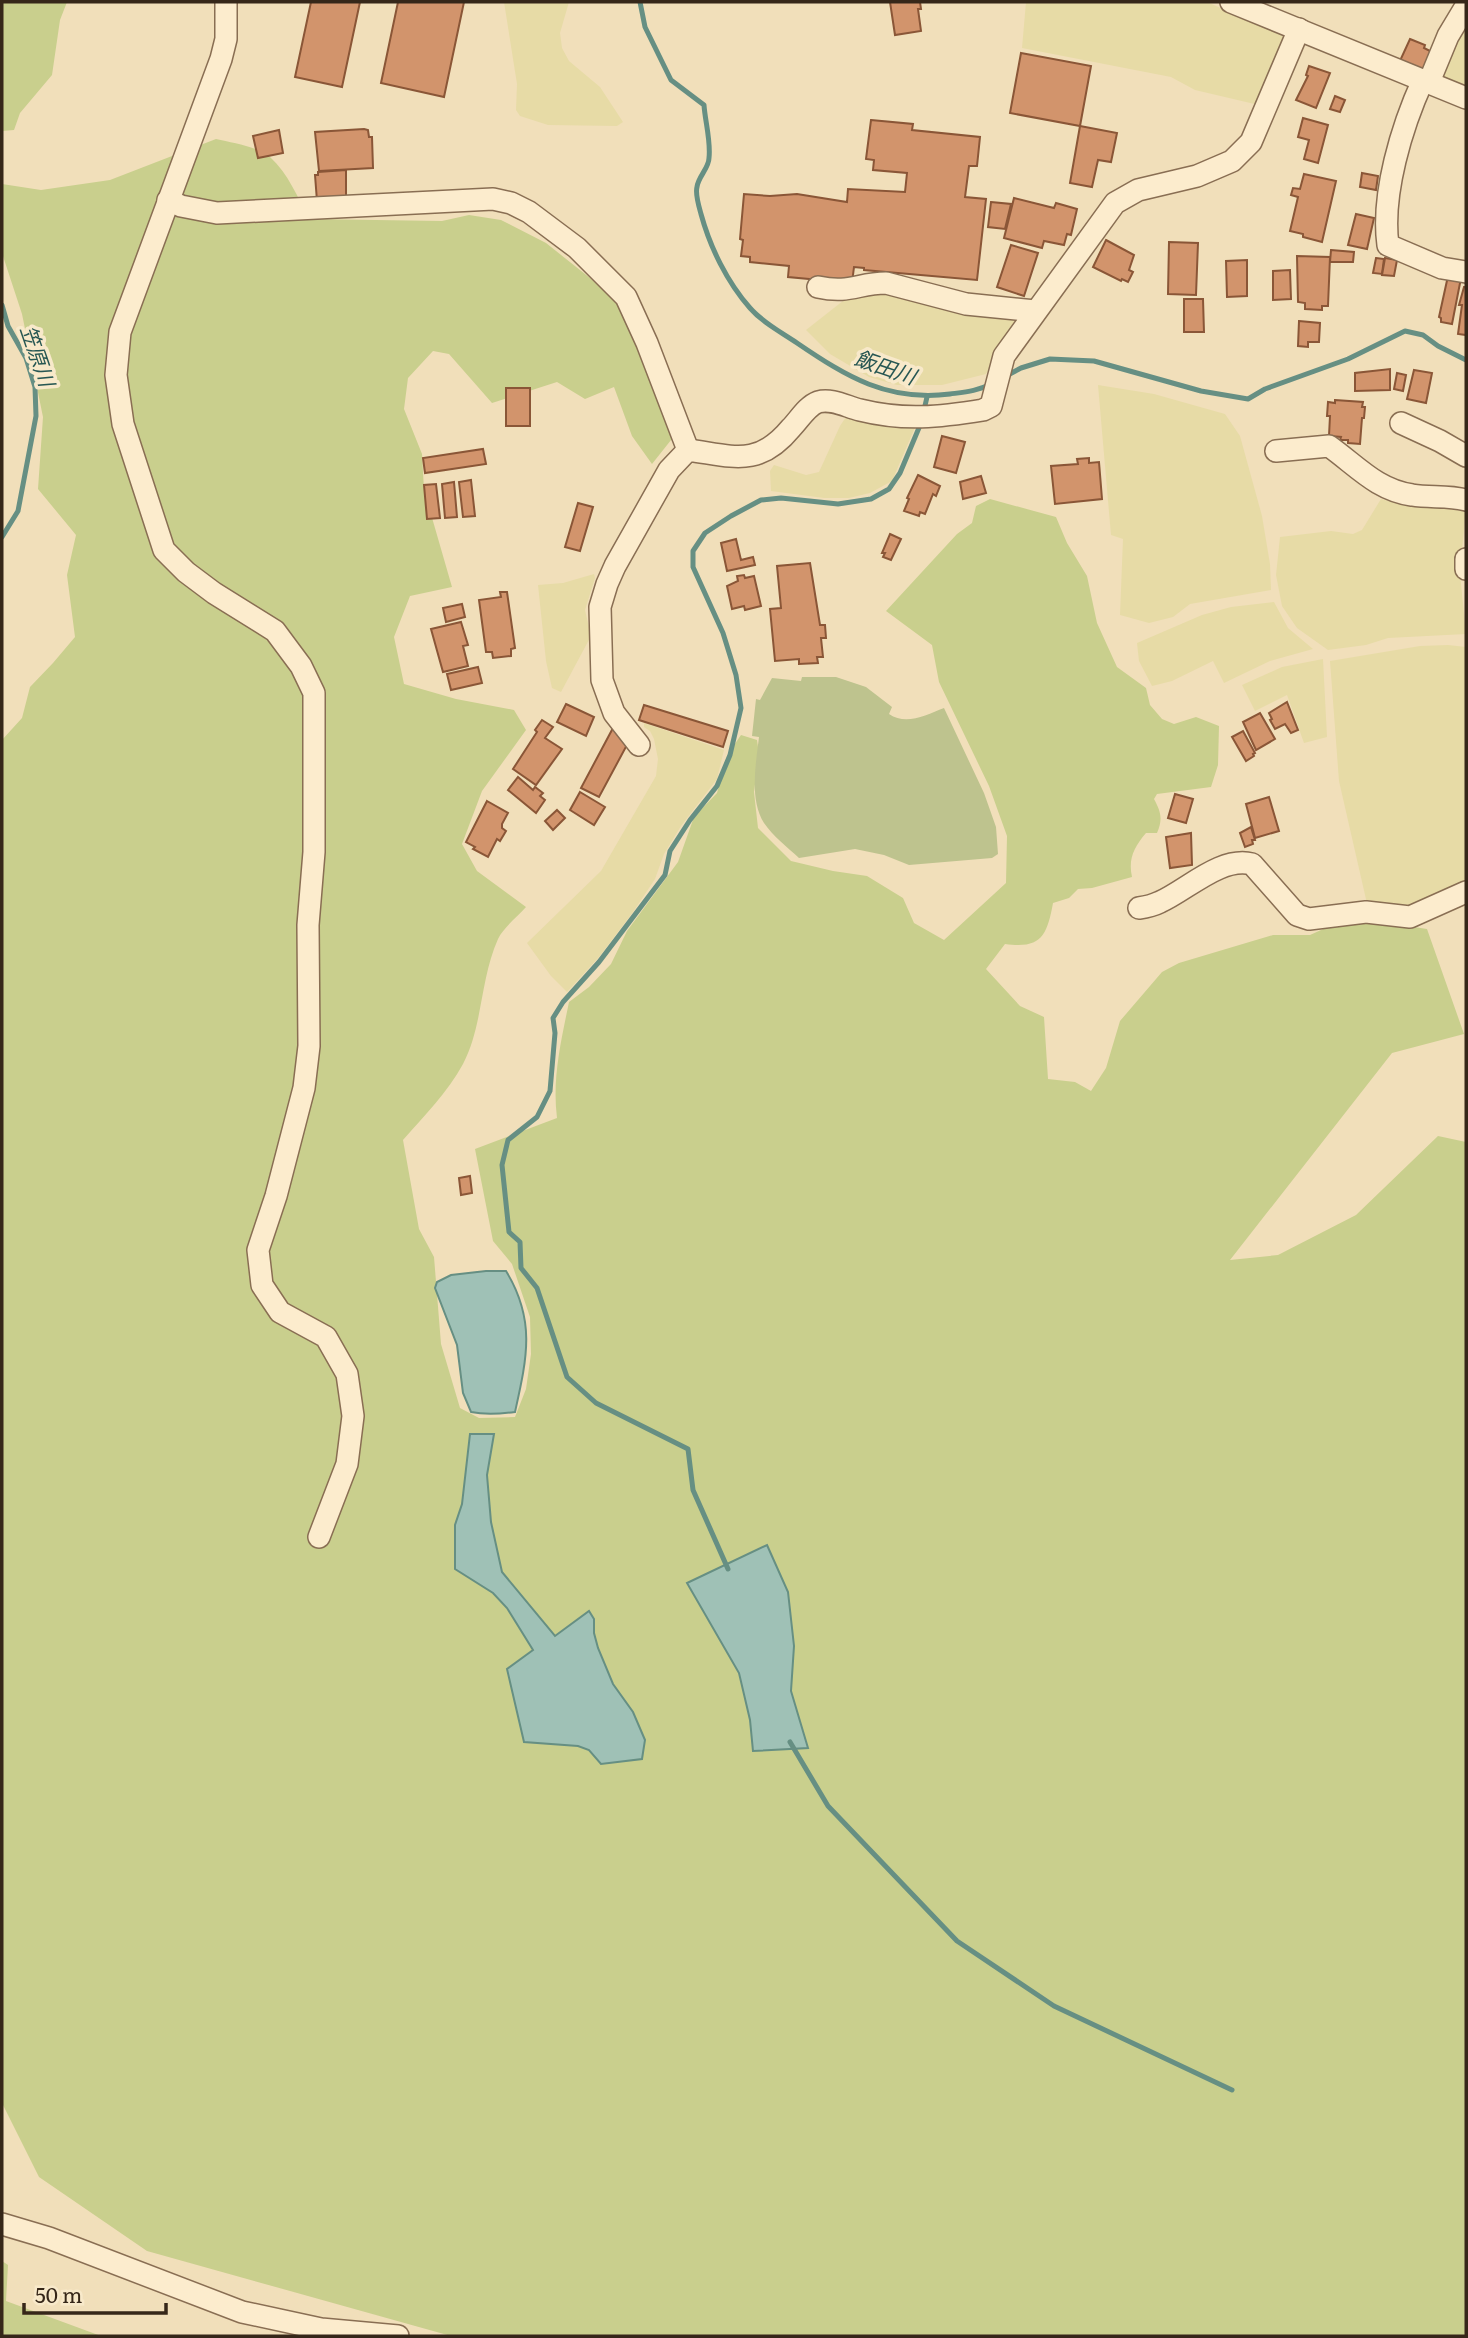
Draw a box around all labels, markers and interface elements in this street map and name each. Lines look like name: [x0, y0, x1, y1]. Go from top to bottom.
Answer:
water label: 笠原川: [14, 320, 65, 392]
water label: 飯田川: [851, 341, 923, 391]
scale bar: [24, 2272, 166, 2316]
text: 50 m: [35, 2278, 82, 2309]

